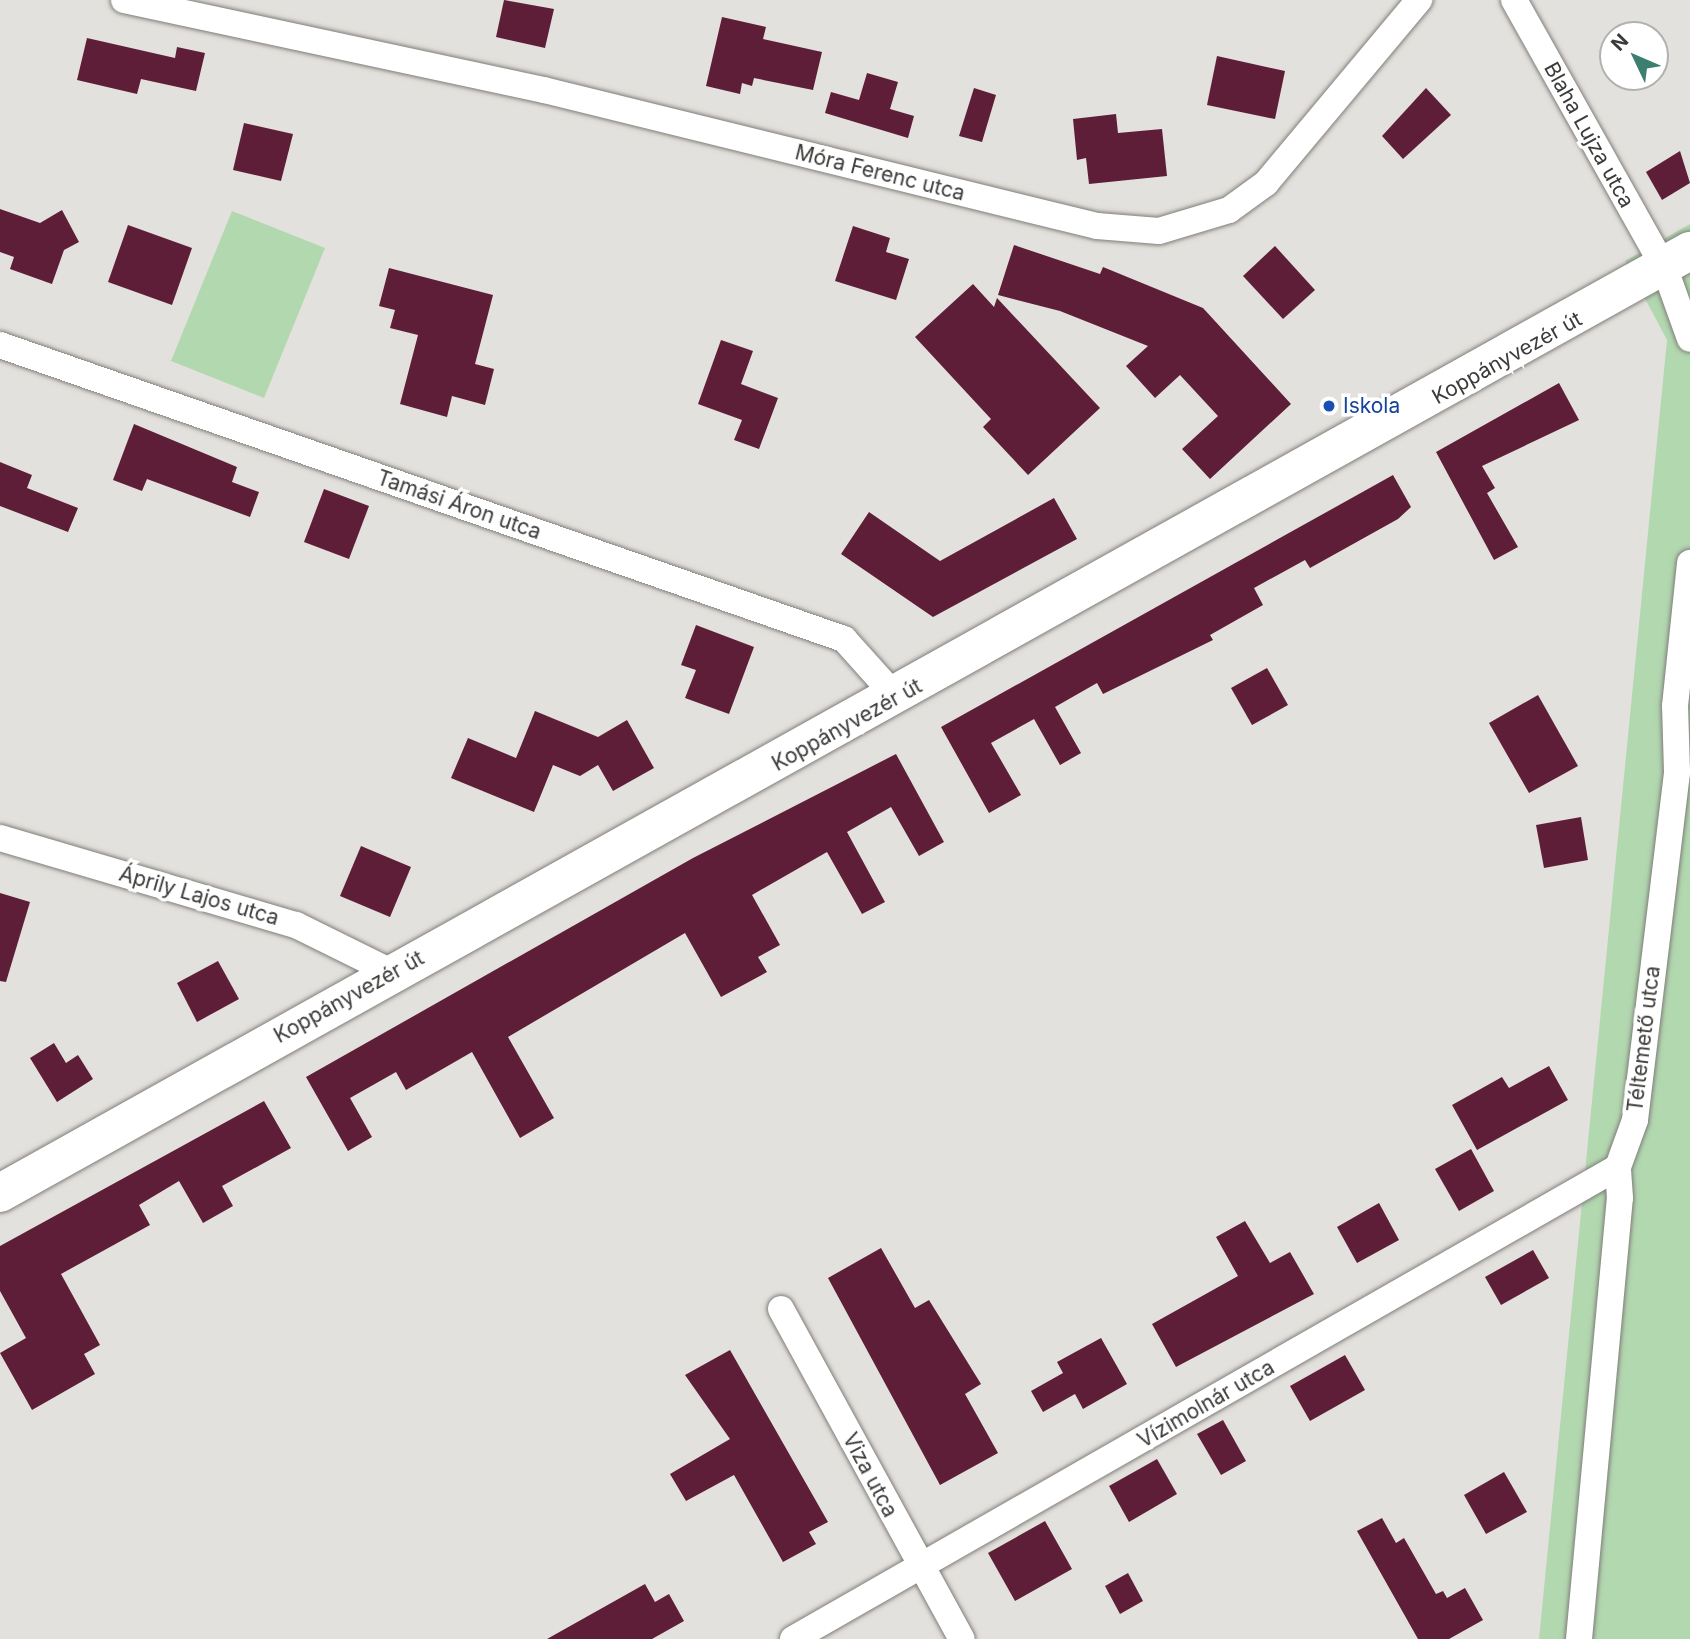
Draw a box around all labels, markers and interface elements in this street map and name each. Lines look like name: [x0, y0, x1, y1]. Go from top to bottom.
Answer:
north arrow: [1599, 21, 1669, 91]
text: N: [1607, 29, 1633, 56]
street label: Blaha Lujza utca: [1539, 58, 1639, 212]
street label: Móra Ferenc utca: [792, 140, 968, 206]
street label: Koppányvezér út: [1428, 306, 1586, 410]
place label: Iskola: [1343, 393, 1400, 419]
marker: Iskola: [1321, 398, 1337, 414]
street label: Tamási Áron utca: [374, 465, 544, 545]
street label: Koppányvezér út: [768, 673, 926, 777]
street label: Áprily Lajos utca: [116, 861, 282, 931]
street label: Koppányvezér út: [270, 945, 428, 1049]
street label: Téltemető utca: [1623, 964, 1665, 1114]
street label: Vízimolnár utca: [1133, 1355, 1279, 1453]
street label: Viza utca: [837, 1428, 903, 1522]

